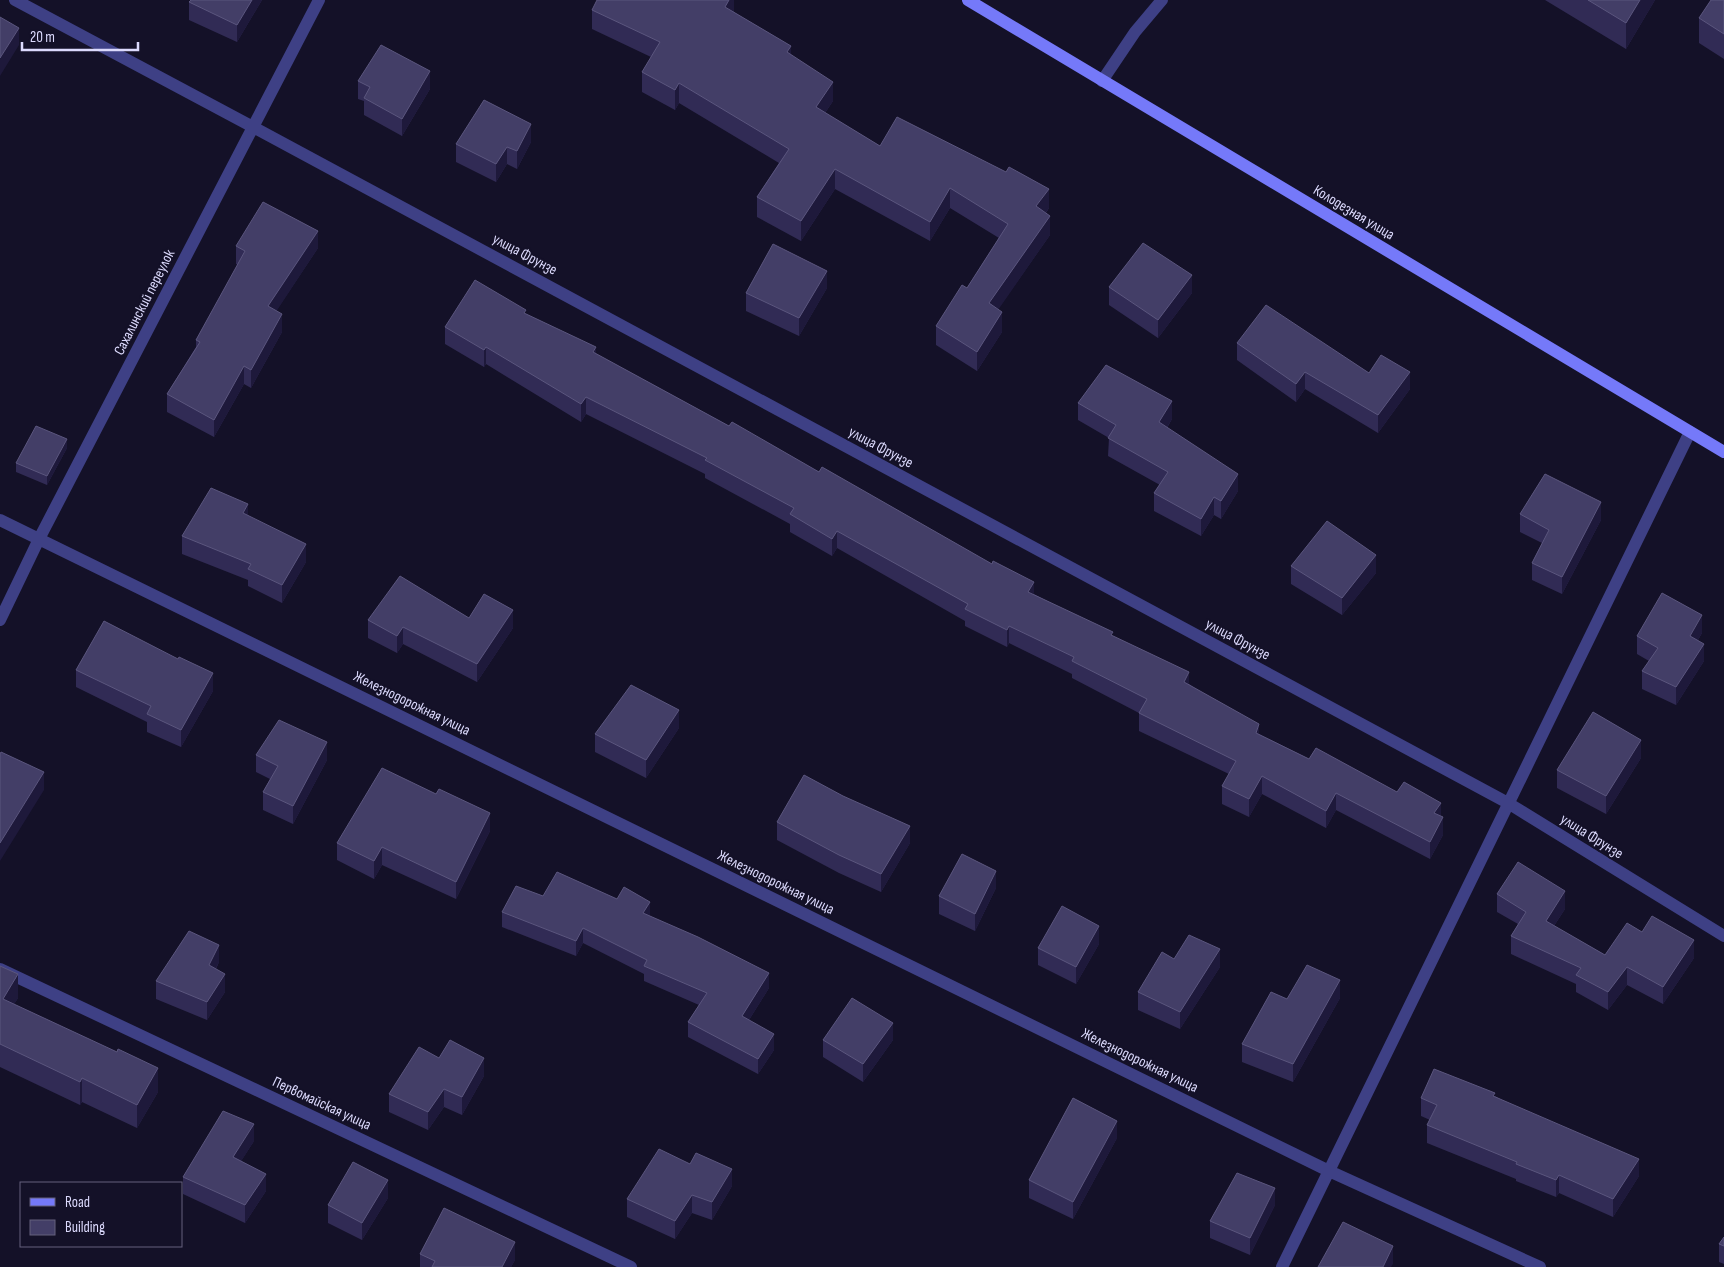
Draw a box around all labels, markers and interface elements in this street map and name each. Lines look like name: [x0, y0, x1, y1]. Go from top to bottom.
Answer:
scale bar: [22, 20, 139, 52]
text: 20 m: [30, 28, 55, 47]
street label: Колодезная улица: [1310, 181, 1398, 244]
street label: улица Фрунзе: [489, 229, 560, 279]
street label: Сахалинский переулок: [110, 246, 179, 358]
street label: улица Фрунзе: [845, 422, 916, 472]
street label: улица Фрунзе: [1202, 614, 1273, 664]
street label: Железнодорожная улица: [350, 667, 473, 740]
street label: улица Фрунзе: [1557, 810, 1627, 863]
street label: Железнодорожная улица: [714, 846, 837, 919]
street label: Железнодорожная улица: [1078, 1024, 1201, 1097]
street label: Первомайская улица: [269, 1072, 374, 1135]
legend: [20, 1182, 182, 1247]
text: Road: [65, 1193, 90, 1212]
text: Building: [65, 1218, 105, 1237]

